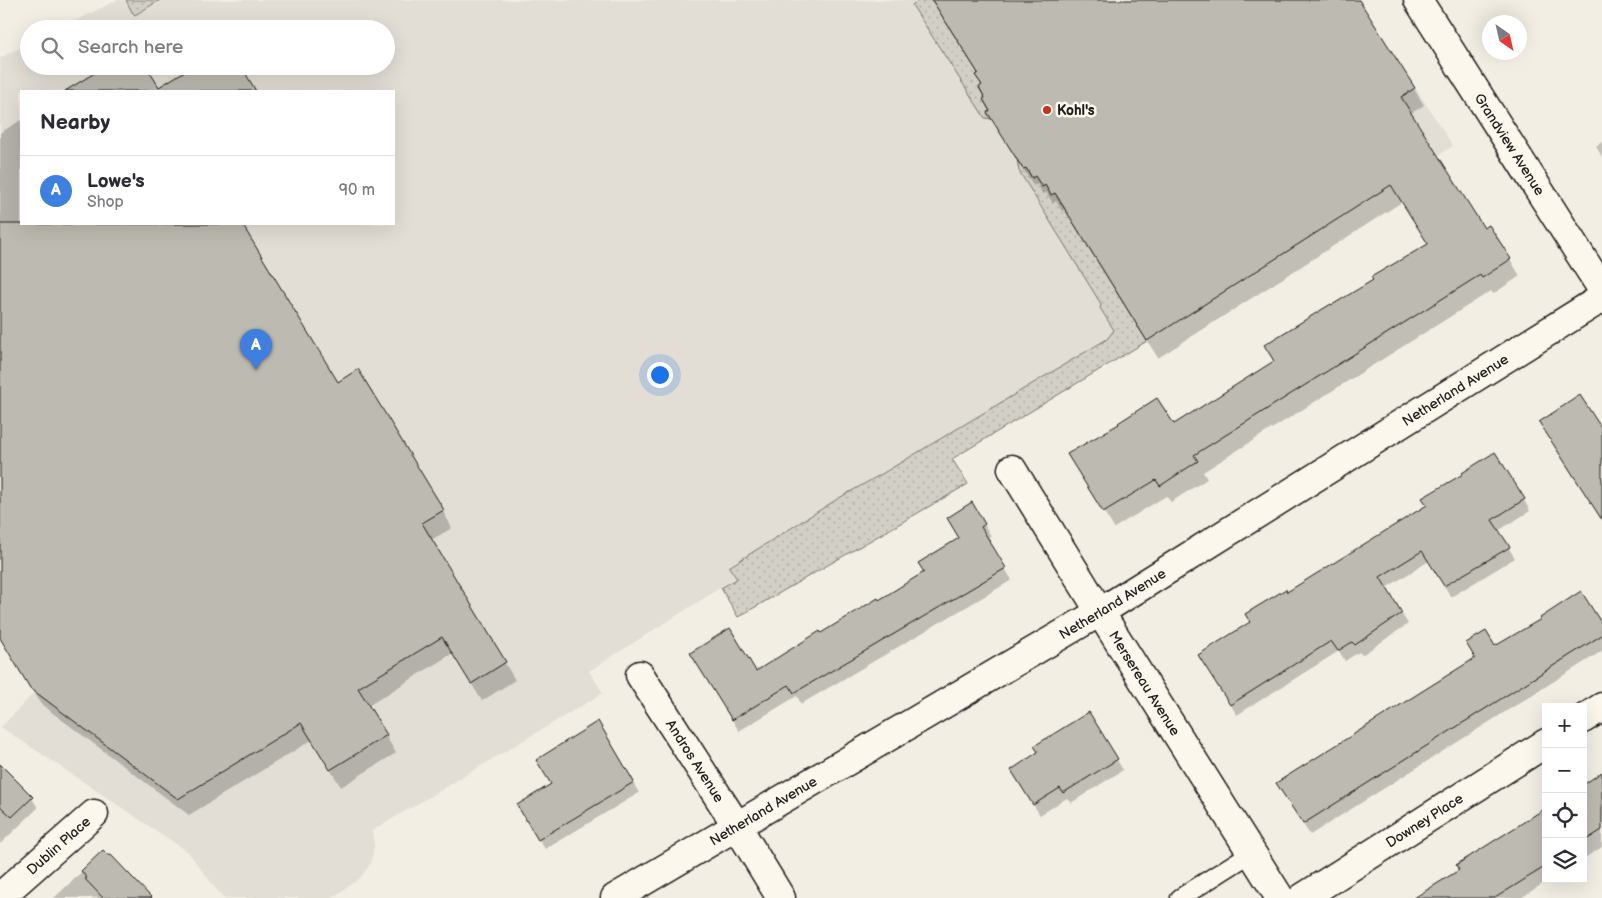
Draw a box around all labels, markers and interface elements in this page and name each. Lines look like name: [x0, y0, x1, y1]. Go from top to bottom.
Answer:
north arrow: [1482, 15, 1527, 60]
search box: [20, 20, 395, 75]
icon: search: [38, 34, 66, 62]
text: Search here: [78, 36, 183, 59]
street label: Grandview Avenue: [1471, 90, 1549, 198]
place label: Kohl's: [1057, 102, 1095, 119]
marker: Kohl's: [1041, 104, 1053, 116]
text: Nearby: [40, 110, 110, 135]
text: Lowe's: [87, 170, 145, 193]
text: A: [51, 181, 61, 200]
text: 90 m: [339, 181, 375, 200]
text: Shop: [87, 193, 124, 212]
pin: A: [240, 329, 272, 370]
street label: Netherland Avenue: [1399, 350, 1511, 429]
your location: [647, 362, 673, 388]
street label: Netherland Avenue: [1056, 565, 1169, 643]
street label: Mersereau Avenue: [1106, 628, 1184, 739]
map controls: [1542, 703, 1587, 883]
button: +: [1542, 703, 1587, 748]
street label: Andros Avenue: [662, 716, 728, 805]
button: −: [1542, 748, 1587, 793]
street label: Netherland Avenue: [706, 772, 820, 849]
street label: Downey Place: [1383, 789, 1466, 851]
button: locate: [1542, 793, 1587, 838]
street label: Dublin Place: [23, 813, 94, 878]
button: layers: [1542, 838, 1587, 883]

